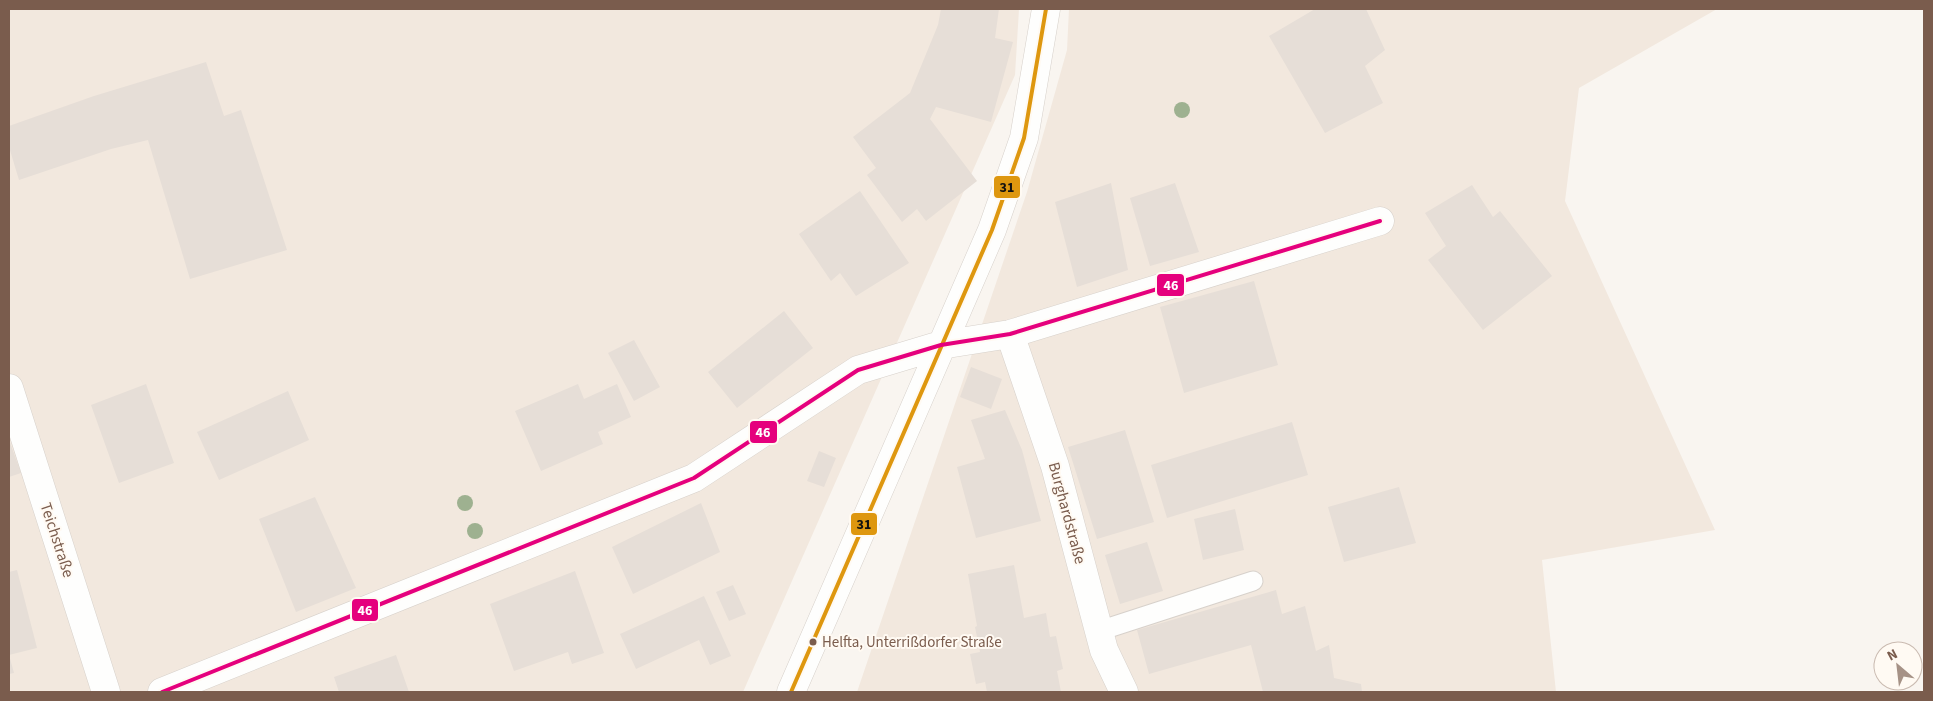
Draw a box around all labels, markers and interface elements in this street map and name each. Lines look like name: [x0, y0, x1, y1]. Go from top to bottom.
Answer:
line badge: 31: [993, 175, 1021, 199]
text: 31: [1000, 178, 1014, 198]
line badge: 46: [1156, 273, 1185, 297]
text: 46: [1164, 276, 1178, 296]
line badge: 46: [749, 420, 778, 444]
text: 46: [756, 423, 770, 443]
street label: Burghardstraße: [1043, 460, 1091, 567]
street label: Teichstraße: [35, 500, 79, 580]
line badge: 31: [850, 512, 878, 536]
text: 31: [857, 515, 871, 535]
line badge: 46: [351, 598, 379, 622]
text: 46: [358, 601, 372, 621]
place label: Helfta, Unterrißdorfer Straße: [822, 632, 1002, 653]
marker: Helfta, Unterrißdorfer Straße: [808, 637, 818, 647]
north arrow: [1873, 641, 1923, 691]
text: N: [1884, 644, 1901, 666]

